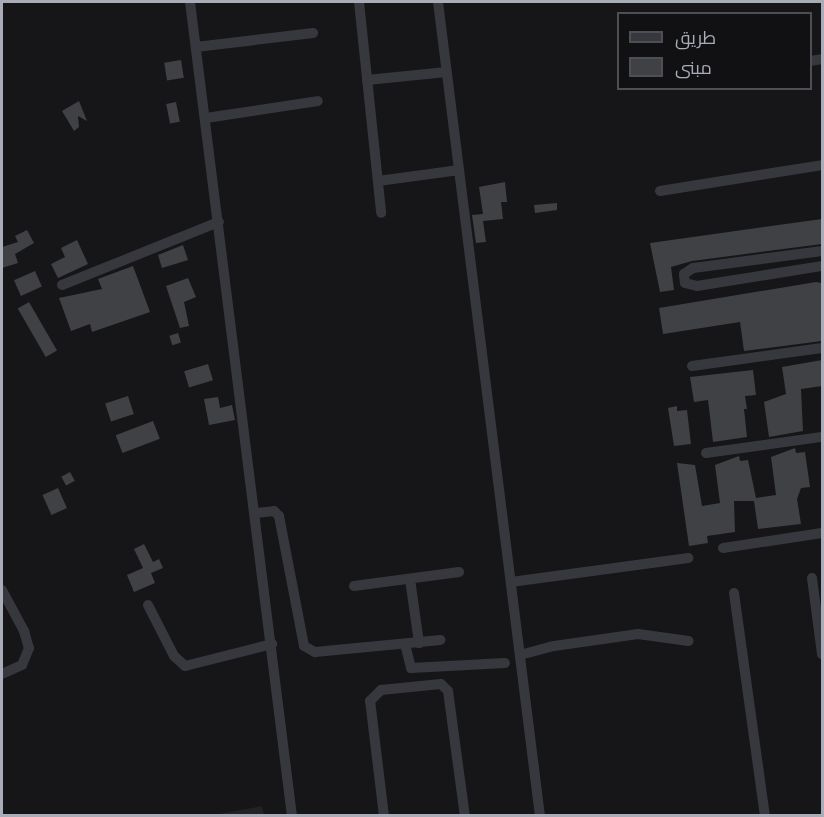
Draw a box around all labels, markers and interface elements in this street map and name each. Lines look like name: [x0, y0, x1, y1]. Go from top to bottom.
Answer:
legend: [617, 12, 812, 90]
text: طريق: [675, 25, 716, 50]
text: مبنى: [675, 55, 712, 80]

